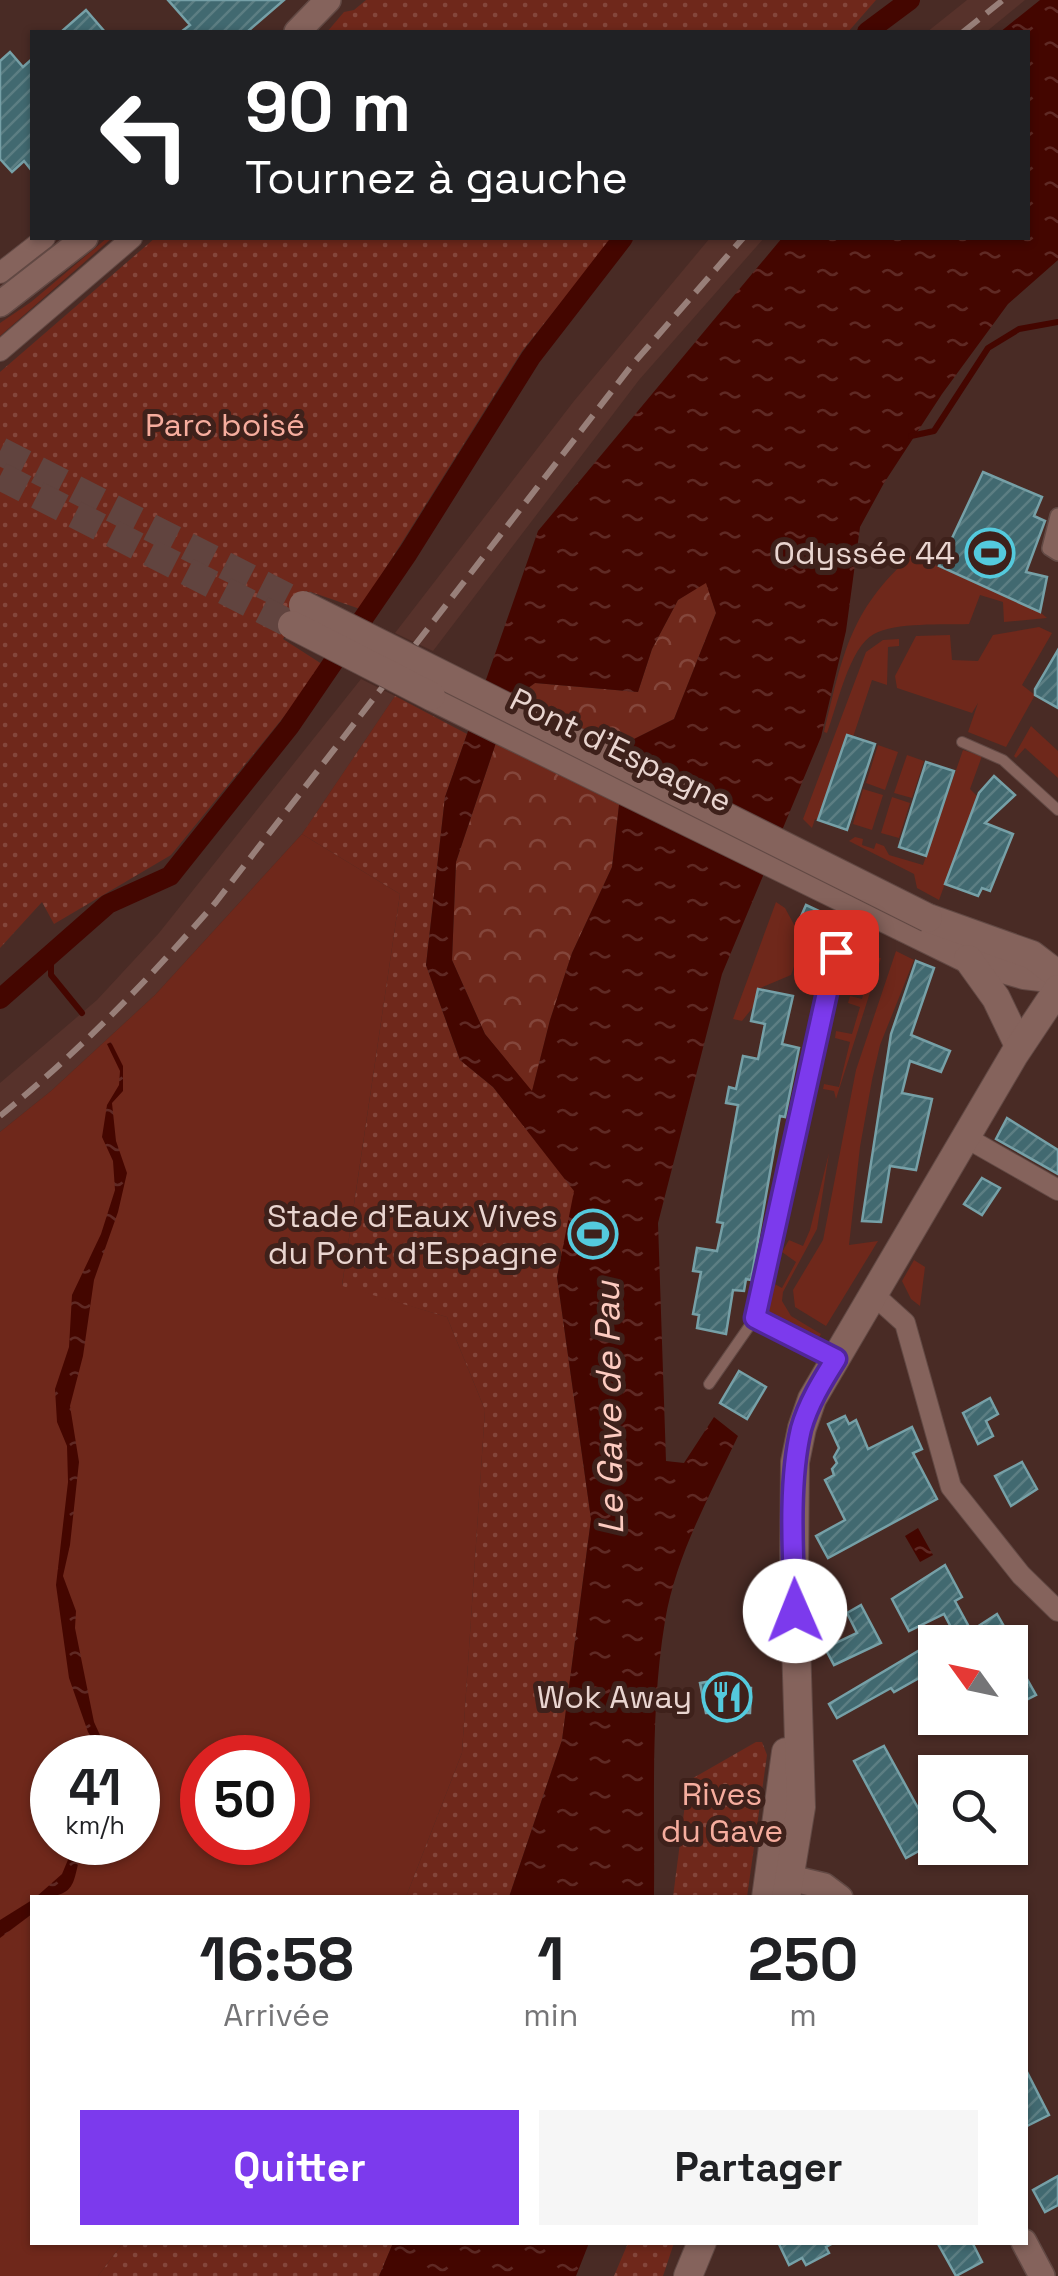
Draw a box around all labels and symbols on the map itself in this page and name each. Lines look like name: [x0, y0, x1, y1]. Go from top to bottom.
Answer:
park label: Parc boisé: [145, 405, 305, 445]
sports icon: Odyssée 44: [964, 527, 1016, 579]
place label: Odyssée 44: [774, 533, 955, 573]
street label: Pont d'Espagne: [504, 679, 738, 821]
pin: [794, 910, 879, 995]
place label: Stade d'Eaux Vives du Pont d'Espagne: [267, 1196, 558, 1273]
sports icon: Stade d'Eaux Vives du Pont d'Espagne: [567, 1208, 619, 1260]
water label: Le Gave de Pau: [585, 1280, 633, 1535]
position arrow: [743, 1559, 847, 1663]
north arrow: [918, 1625, 1028, 1735]
restaurant icon: Wok Away: [701, 1671, 753, 1723]
place label: Wok Away: [537, 1677, 692, 1717]
speed limit sign: 50: [180, 1735, 310, 1865]
park label: Rives du Gave: [661, 1774, 783, 1851]

